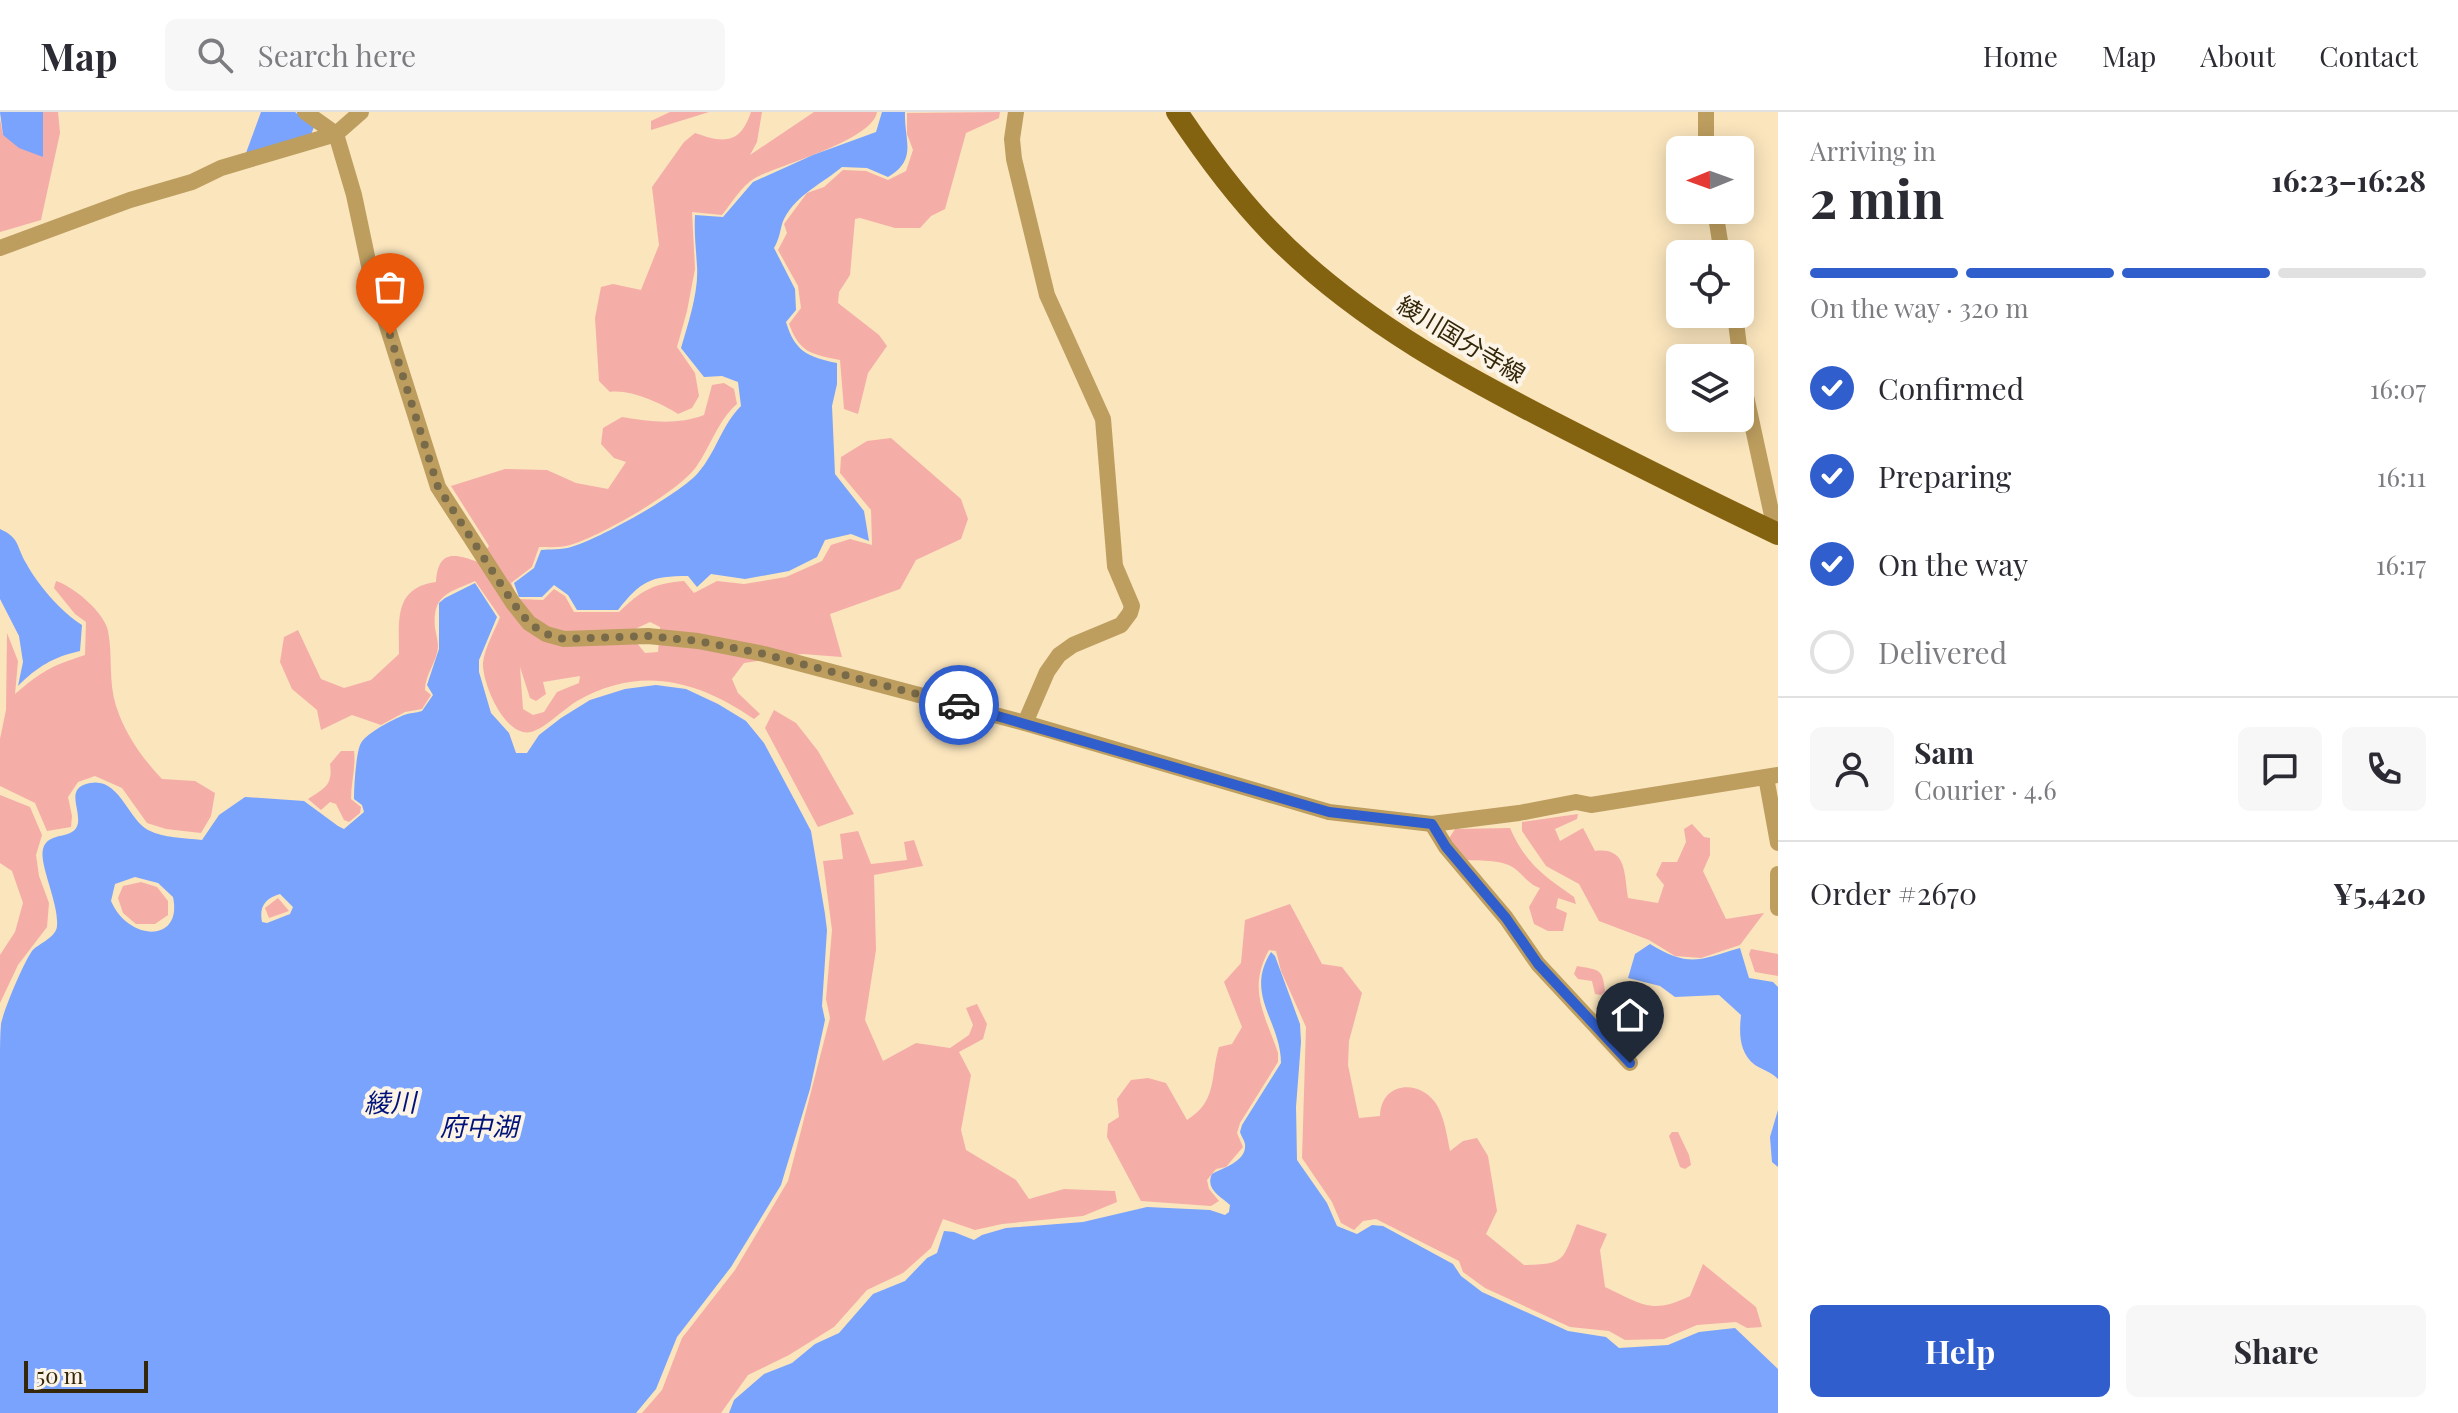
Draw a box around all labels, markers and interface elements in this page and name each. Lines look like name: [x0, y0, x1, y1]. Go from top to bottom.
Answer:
search box: [165, 19, 725, 91]
text: Map: [40, 30, 117, 81]
icon: search: [193, 33, 237, 77]
text: Search here: [257, 35, 416, 75]
text: Home: [1983, 37, 2058, 74]
text: Map: [2102, 37, 2156, 74]
text: About: [2200, 37, 2275, 74]
text: Contact: [2319, 37, 2418, 74]
text: Arriving in: [1810, 133, 1936, 168]
north arrow: [1666, 136, 1754, 224]
map controls: [1666, 136, 1754, 432]
text: 16:23–16:28: [2271, 160, 2426, 200]
text: 2 min: [1810, 163, 1944, 232]
button: locate: [1666, 240, 1754, 328]
pin: [356, 253, 424, 335]
icon: bag: [368, 265, 412, 309]
street label: 綾川国分寺線: [1392, 287, 1532, 389]
text: On the way · 320 m: [1810, 290, 2029, 325]
button: layers: [1666, 344, 1754, 432]
icon: check: [1810, 366, 1854, 410]
text: Confirmed: [1878, 368, 2024, 408]
text: 16:07: [2370, 371, 2426, 406]
icon: check: [1810, 454, 1854, 498]
text: Preparing: [1878, 456, 2011, 496]
text: 16:11: [2377, 459, 2426, 494]
icon: check: [1810, 542, 1854, 586]
text: On the way: [1878, 544, 2028, 584]
text: 16:17: [2376, 547, 2426, 582]
text: Delivered: [1878, 632, 2007, 672]
courier: [919, 665, 999, 745]
icon: car: [937, 683, 981, 727]
button: person: [1810, 727, 1894, 811]
button: chat: [2238, 727, 2322, 811]
button: phone: [2342, 727, 2426, 811]
text: Sam: [1914, 732, 1974, 772]
text: Courier · 4.6: [1914, 772, 2057, 807]
text: Order #2670: [1810, 873, 1977, 913]
text: ¥5,420: [2333, 873, 2426, 913]
pin: [1596, 981, 1664, 1063]
icon: home: [1608, 993, 1652, 1037]
water label: 綾川: [364, 1083, 419, 1119]
water label: 府中湖: [440, 1108, 522, 1143]
button: Help: [1810, 1305, 2110, 1397]
button: Share: [2126, 1305, 2426, 1397]
scale bar: [24, 1357, 148, 1393]
text: 50 m: [36, 1360, 83, 1390]

